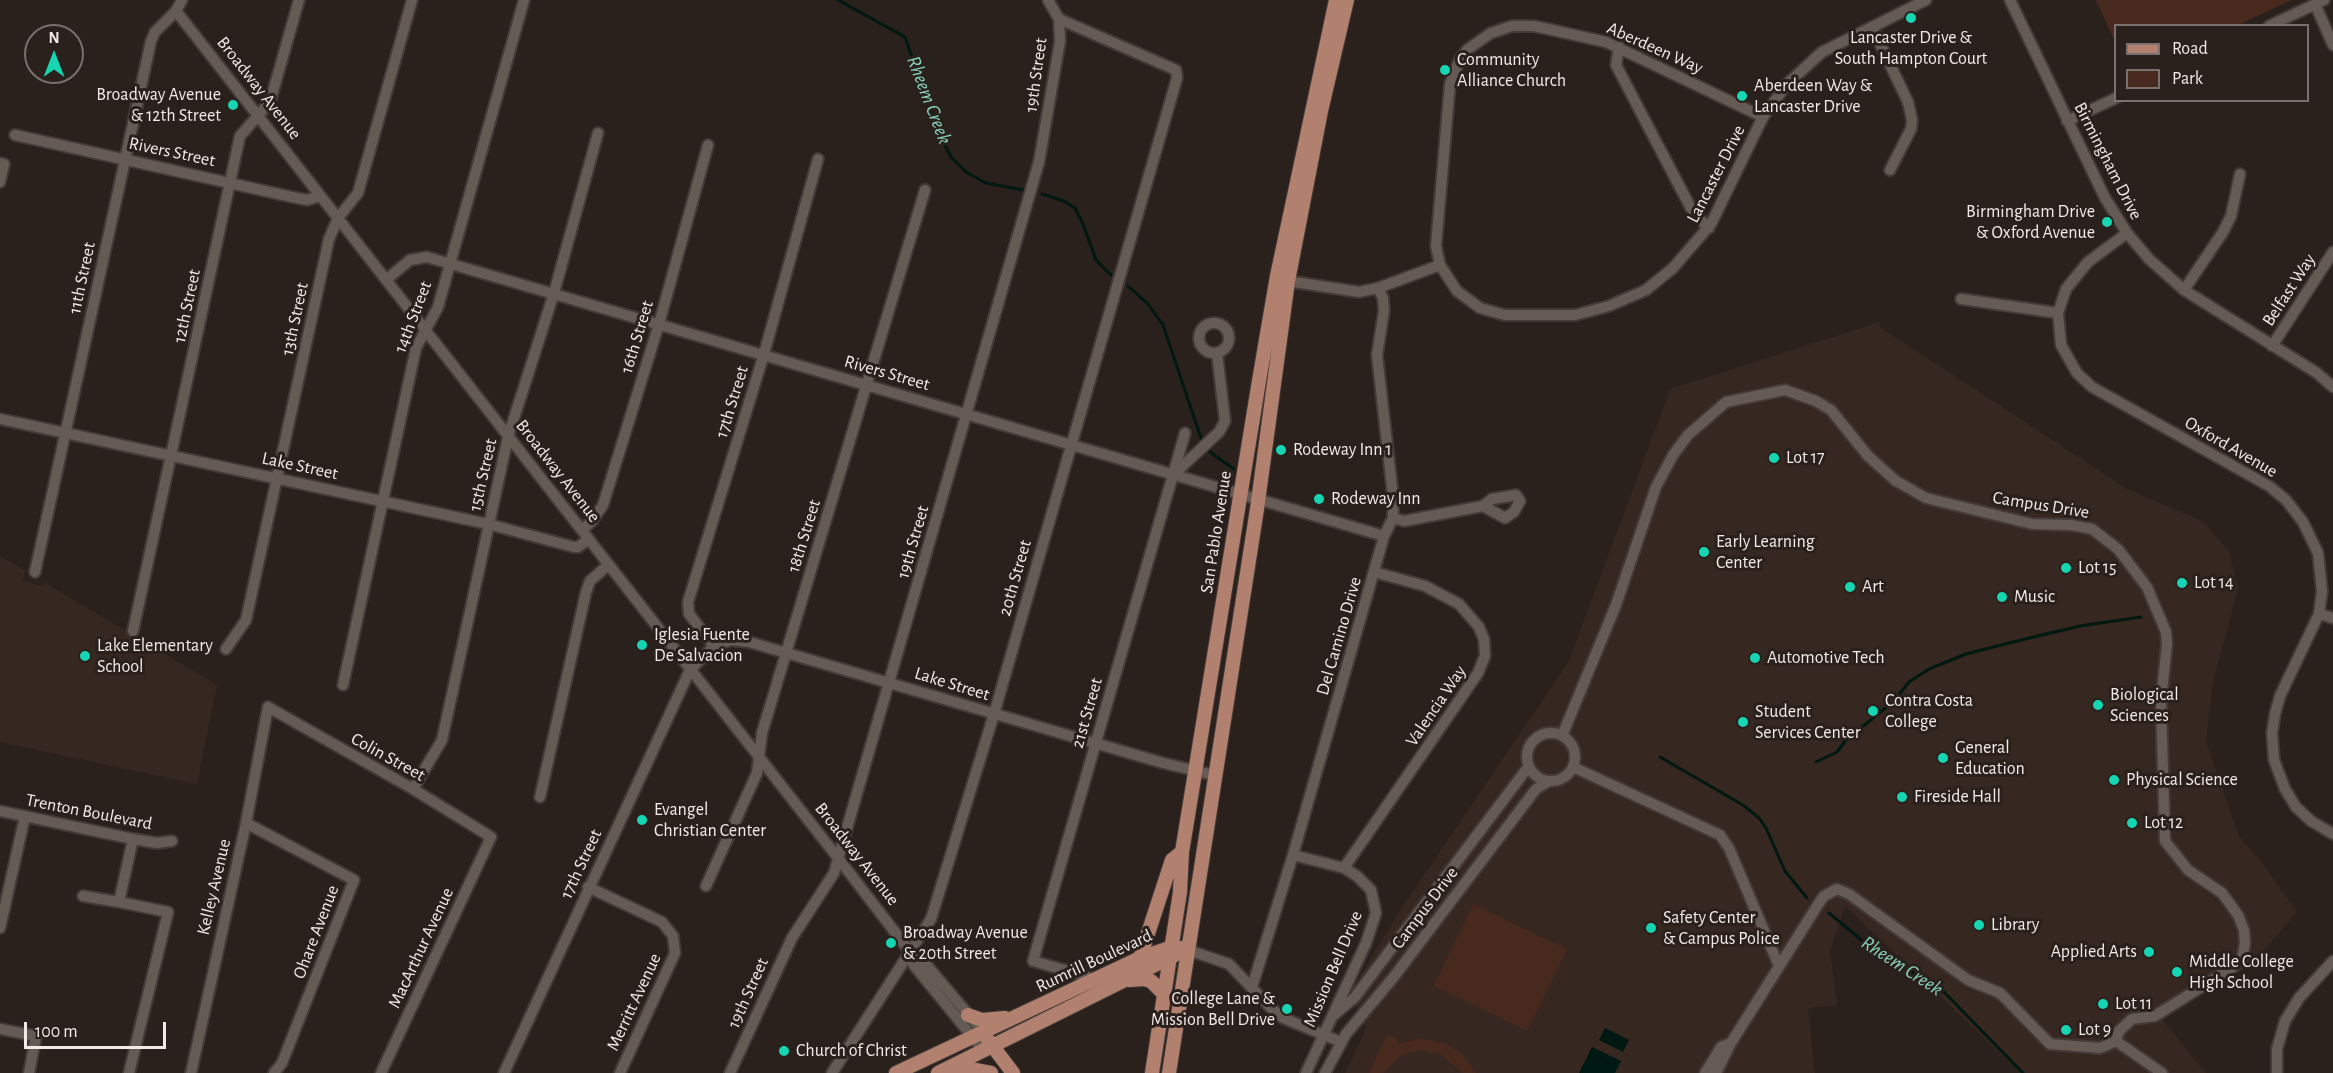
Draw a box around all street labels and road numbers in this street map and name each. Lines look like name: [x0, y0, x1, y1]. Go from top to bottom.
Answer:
street label: Aberdeen Way: [1604, 17, 1706, 79]
street label: Broadway Avenue: [212, 32, 306, 144]
street label: 19th Street: [1020, 36, 1052, 114]
street label: Birmingham Drive: [2069, 99, 2147, 223]
street label: Lancaster Drive: [1682, 122, 1750, 226]
street label: Rivers Street: [127, 132, 217, 172]
street label: 11th Street: [64, 240, 100, 316]
street label: Belfast Way: [2258, 250, 2320, 330]
street label: 12th Street: [169, 267, 205, 345]
street label: 14th Street: [389, 278, 437, 356]
street label: 13th Street: [277, 281, 313, 357]
street label: 16th Street: [616, 298, 658, 376]
street label: Rivers Street: [842, 351, 932, 395]
street label: 17th Street: [711, 363, 753, 441]
street label: Oxford Avenue: [2181, 412, 2281, 482]
street label: Broadway Avenue: [511, 415, 605, 527]
street label: 15th Street: [464, 436, 502, 514]
street label: Lake Street: [260, 447, 340, 485]
street label: San Pablo Avenue: [1196, 469, 1236, 595]
street label: Campus Drive: [1991, 487, 2091, 523]
street label: 18th Street: [783, 497, 825, 575]
street label: 19th Street: [892, 503, 934, 581]
street label: 20th Street: [994, 537, 1036, 619]
street label: Del Camino Drive: [1312, 574, 1366, 698]
street label: Valencia Way: [1401, 661, 1471, 751]
street label: Lake Street: [912, 662, 992, 706]
street label: 21st Street: [1067, 675, 1107, 751]
street label: Colin Street: [347, 728, 429, 786]
street label: Trenton Boulevard: [24, 789, 154, 835]
street label: Broadway Avenue: [810, 798, 904, 910]
street label: 17th Street: [556, 826, 606, 902]
street label: Kelley Avenue: [192, 837, 236, 937]
street label: Campus Drive: [1387, 863, 1463, 953]
street label: Ohare Avenue: [288, 882, 344, 982]
street label: MacArthur Avenue: [384, 884, 458, 1012]
street label: Mission Bell Drive: [1299, 908, 1367, 1030]
street label: Rumrill Boulevard: [1032, 925, 1156, 997]
street label: Merritt Avenue: [602, 950, 666, 1054]
street label: 19th Street: [723, 954, 773, 1032]

